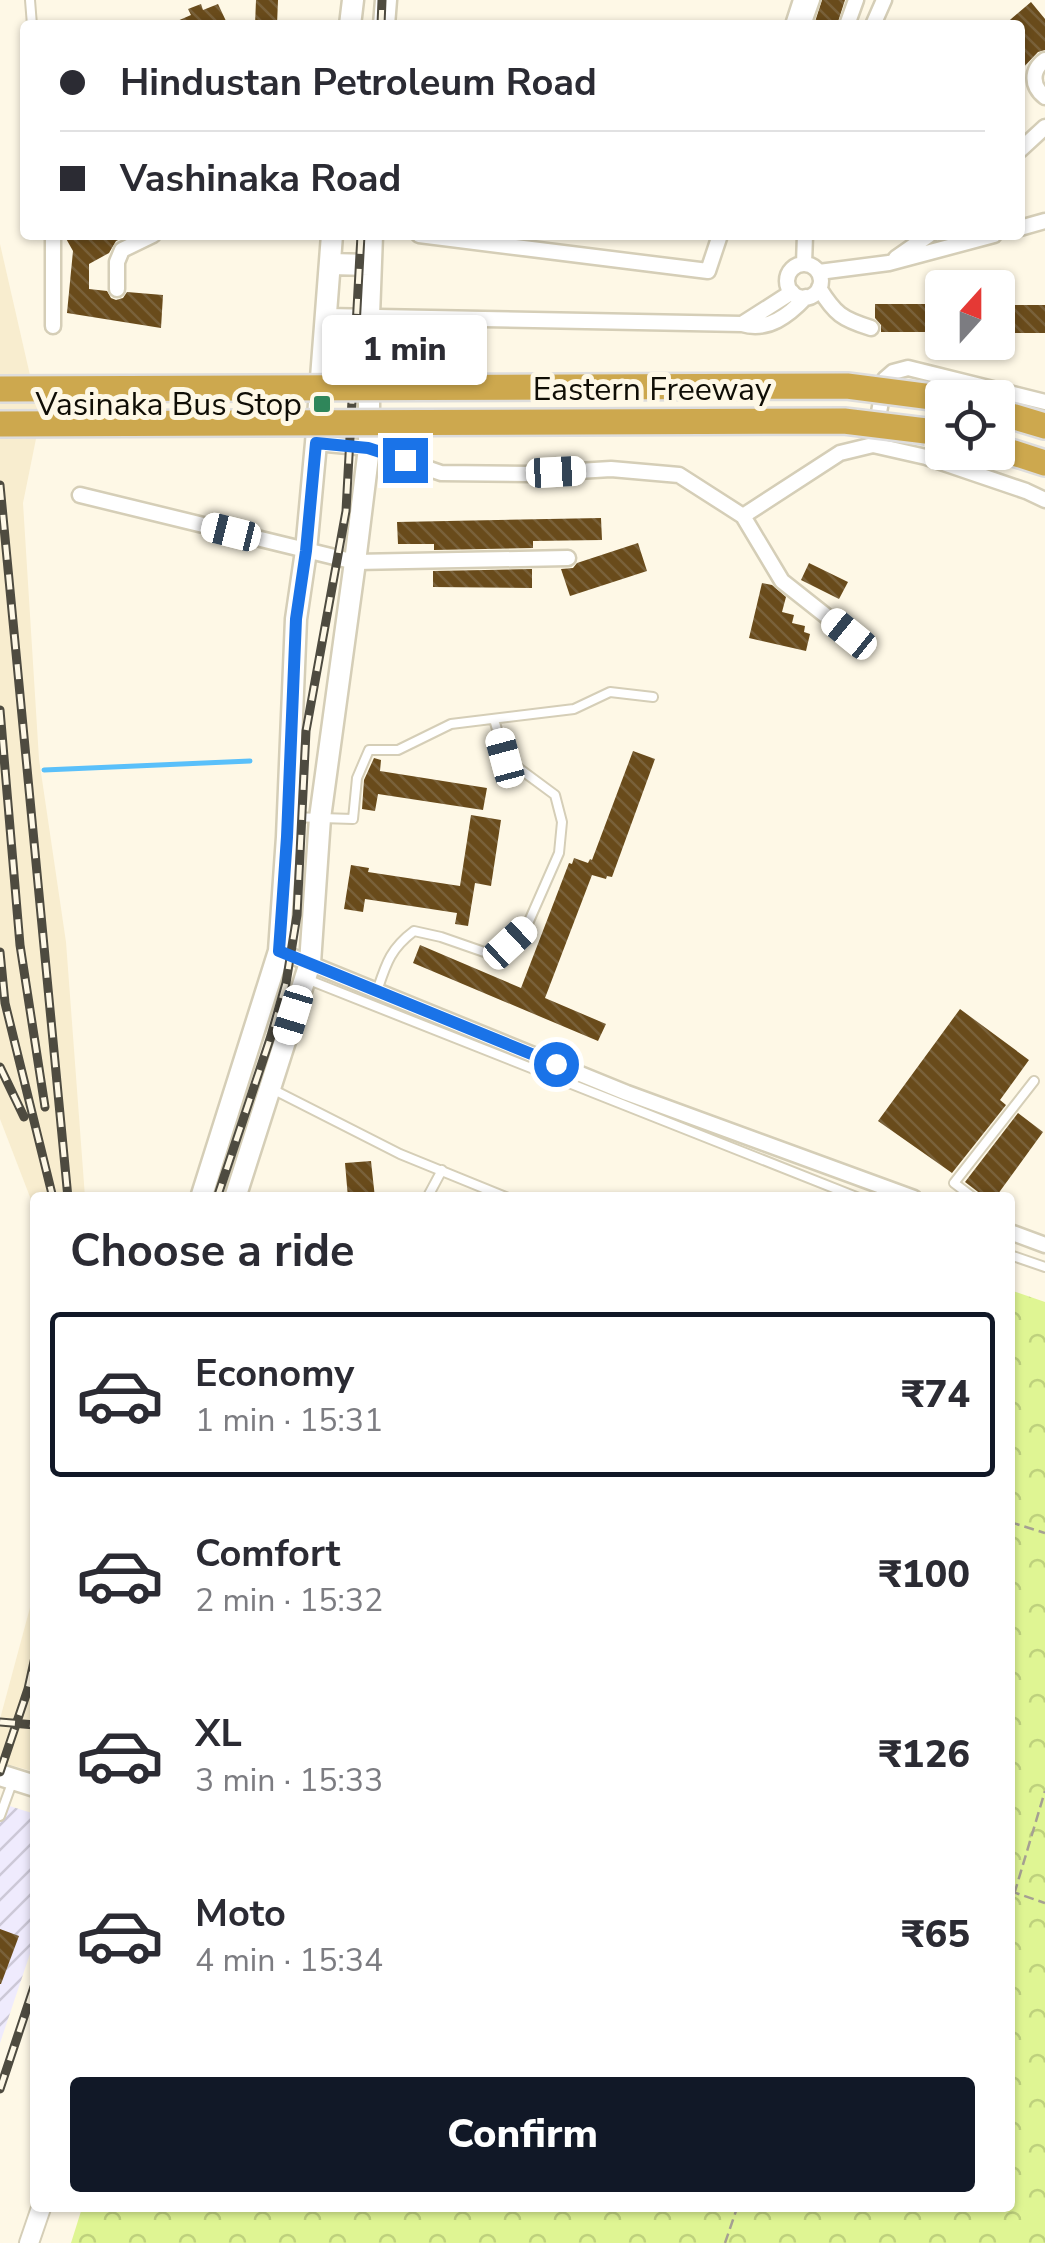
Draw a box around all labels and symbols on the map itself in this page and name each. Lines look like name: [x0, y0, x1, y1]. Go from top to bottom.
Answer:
north arrow: [925, 270, 1015, 360]
callout: 1 min: [322, 315, 488, 385]
street label: Eastern Freeway: [533, 368, 772, 411]
place label: Vasinaka Bus Stop: [35, 383, 302, 426]
marker: Vasinaka Bus Stop: [311, 393, 333, 415]
route end: [383, 438, 428, 483]
car: [525, 455, 587, 489]
car: [198, 510, 264, 554]
car: [816, 603, 882, 665]
car: [483, 725, 527, 791]
car: [478, 912, 542, 974]
car: [270, 982, 316, 1048]
route start: [534, 1042, 579, 1087]

